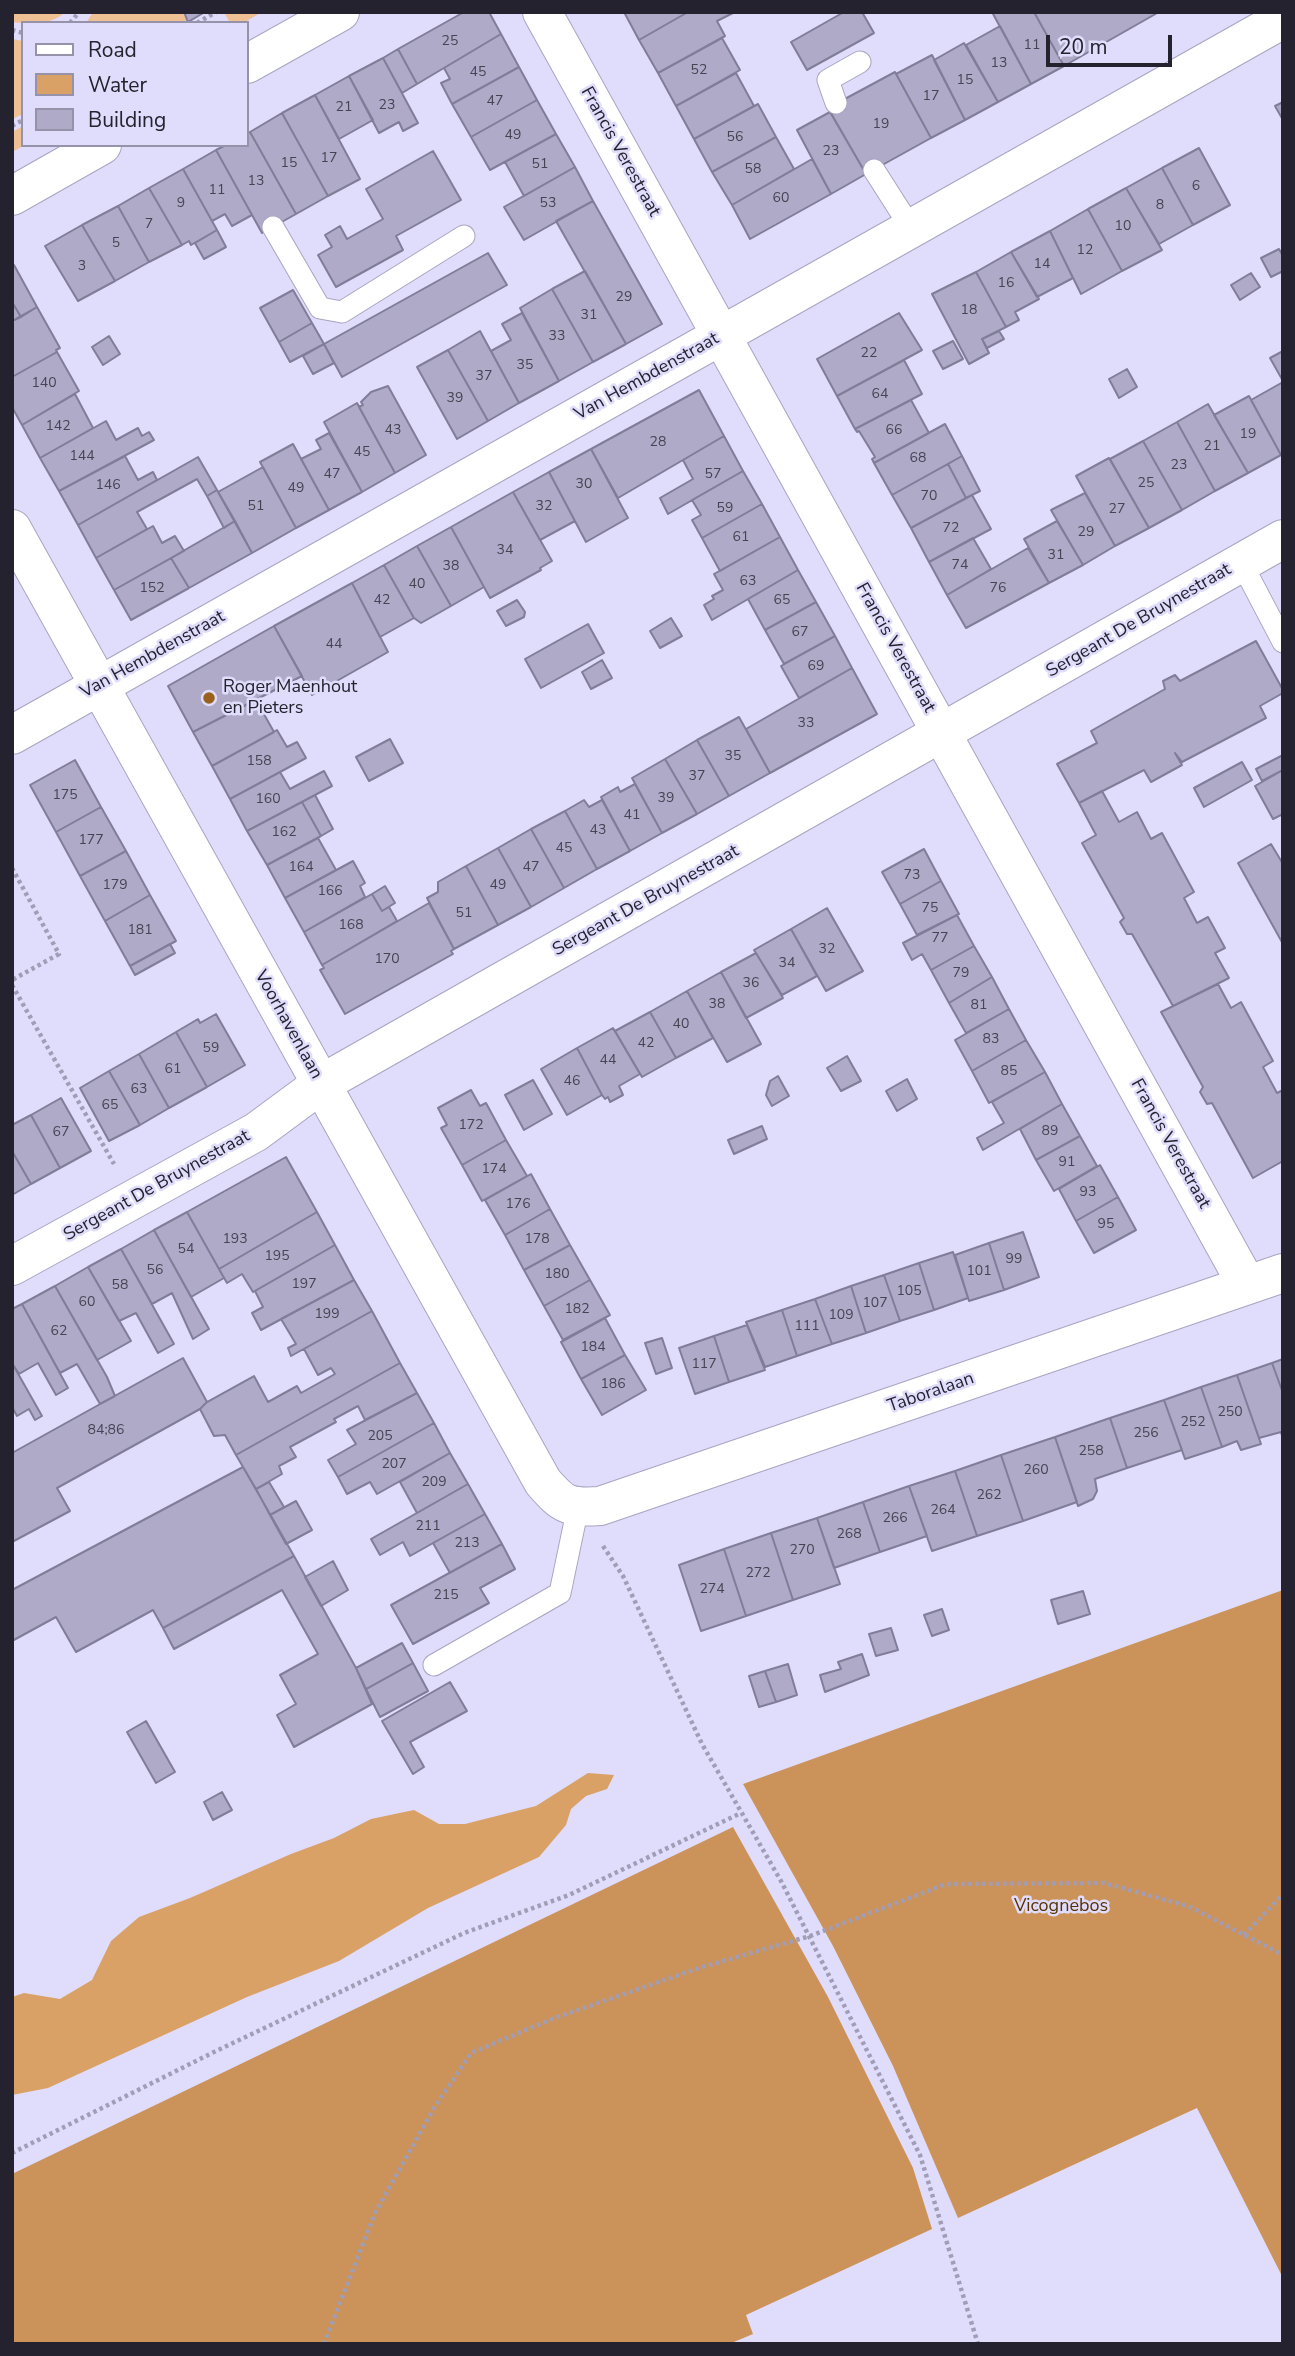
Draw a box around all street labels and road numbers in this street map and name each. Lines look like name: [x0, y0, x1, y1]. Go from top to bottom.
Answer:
street label: Francis Verestraat: [575, 83, 665, 221]
street label: Van Hembdenstraat: [571, 328, 723, 426]
street label: Sergeant De Bruynestraat: [1043, 559, 1235, 683]
street label: Francis Verestraat: [850, 579, 940, 717]
street label: Van Hembdenstraat: [77, 606, 229, 704]
street label: Sergeant De Bruynestraat: [549, 841, 743, 961]
street label: Voorhavenlaan: [249, 967, 327, 1083]
street label: Francis Verestraat: [1125, 1075, 1215, 1213]
street label: Sergeant De Bruynestraat: [60, 1126, 254, 1246]
street label: Taboralaan: [885, 1368, 977, 1418]

